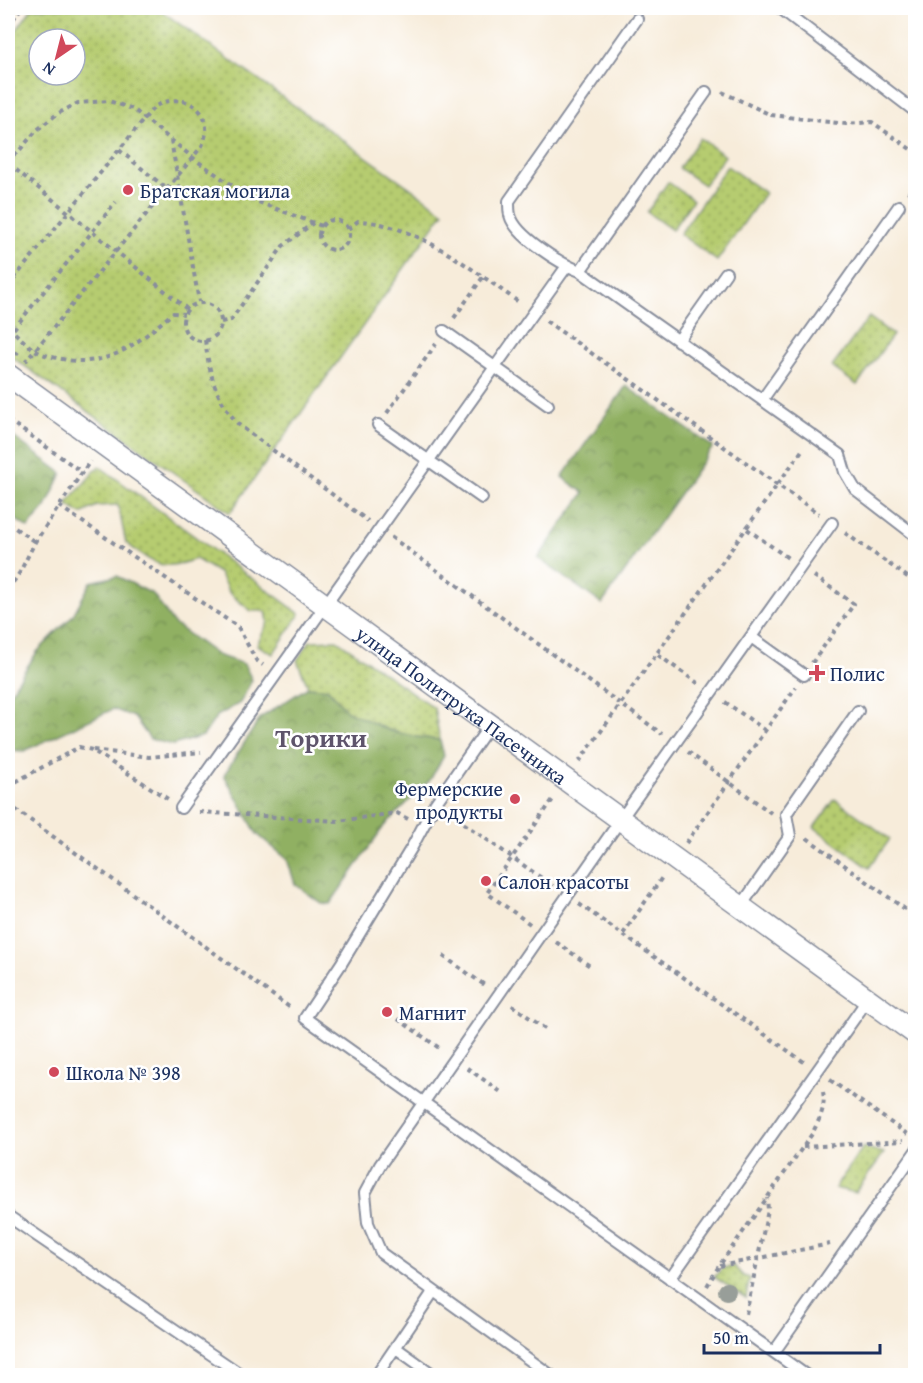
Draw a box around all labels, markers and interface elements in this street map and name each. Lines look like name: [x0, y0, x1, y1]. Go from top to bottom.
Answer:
north arrow: [27, 27, 87, 87]
text: N: [37, 56, 60, 82]
place label: Братская могила: [140, 176, 291, 205]
marker: Братская могила: [121, 183, 135, 197]
street label: улица Политрука Пасечника: [350, 617, 574, 791]
place label: Полис: [830, 659, 885, 688]
marker: Полис: [808, 664, 826, 682]
district label: Торики: [275, 718, 367, 757]
place label: Фермерские продукты: [395, 774, 503, 826]
marker: Фермерские продукты: [508, 792, 522, 806]
place label: Салон красоты: [498, 867, 629, 896]
marker: Салон красоты: [479, 874, 493, 888]
place label: Магнит: [399, 998, 466, 1027]
marker: Магнит: [380, 1005, 394, 1019]
place label: Школа № 398: [66, 1058, 181, 1087]
marker: Школа № 398: [47, 1065, 61, 1079]
scale bar: [704, 1317, 880, 1355]
text: 50 m: [713, 1324, 749, 1351]

